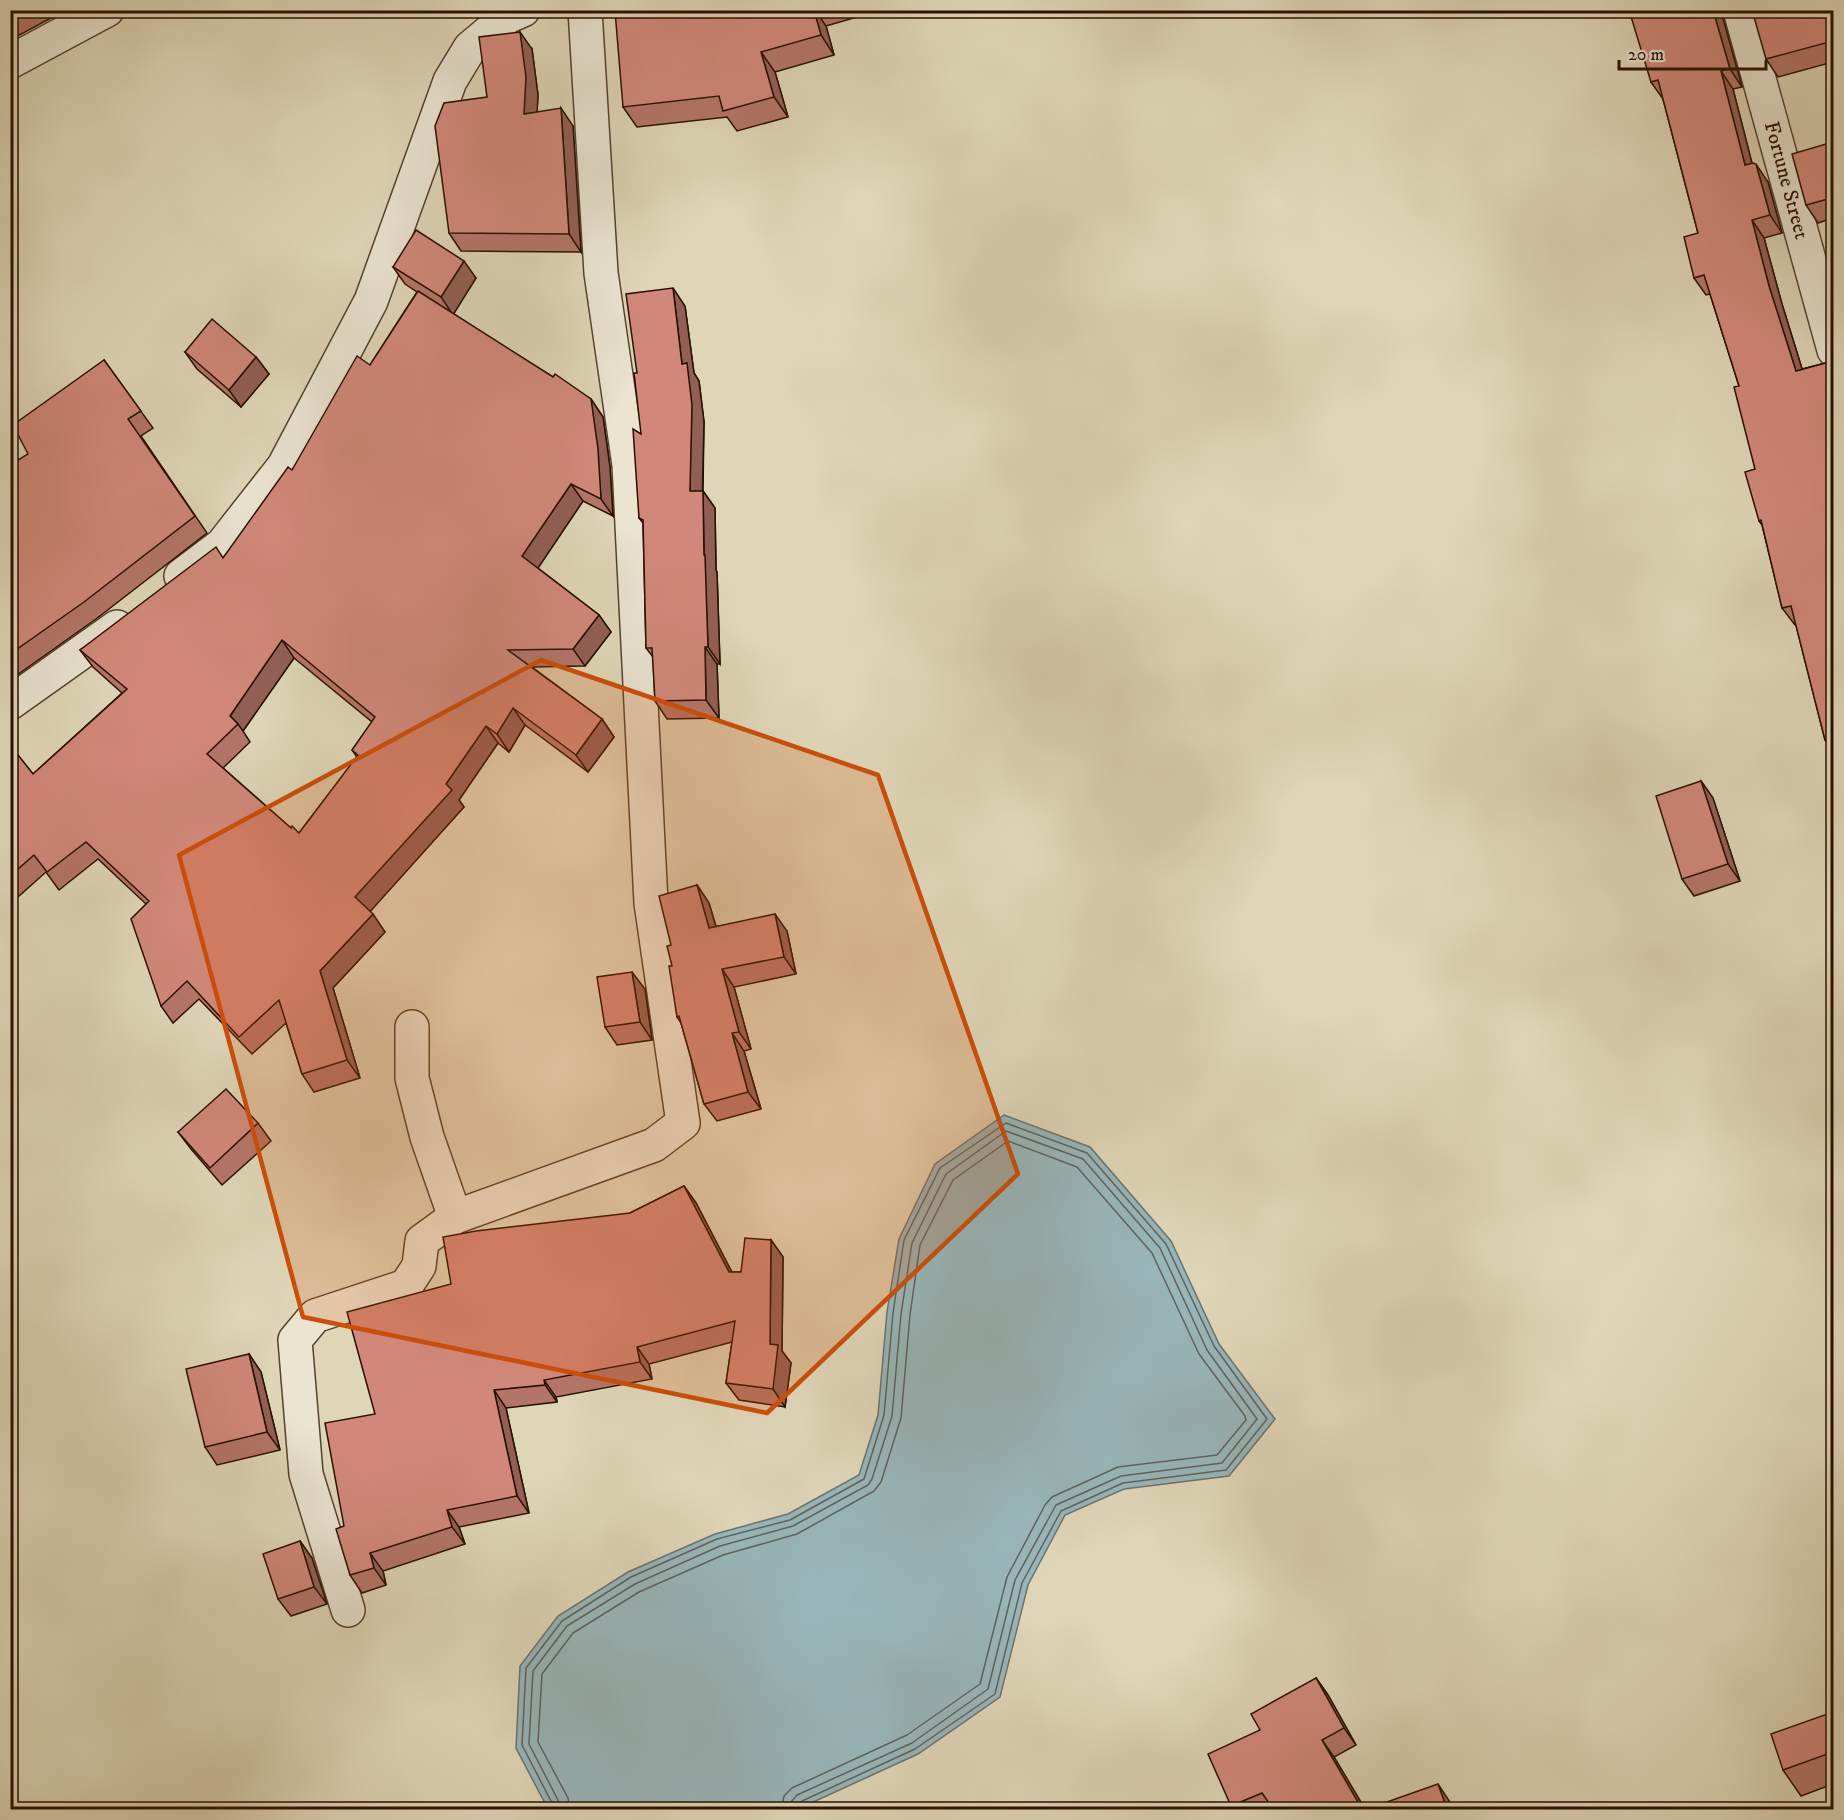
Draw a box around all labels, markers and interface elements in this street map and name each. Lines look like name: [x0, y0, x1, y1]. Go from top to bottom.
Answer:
scale bar: [1619, 33, 1766, 71]
text: 20 m: [1628, 44, 1664, 66]
street label: Fortune Street: [1758, 119, 1814, 242]

